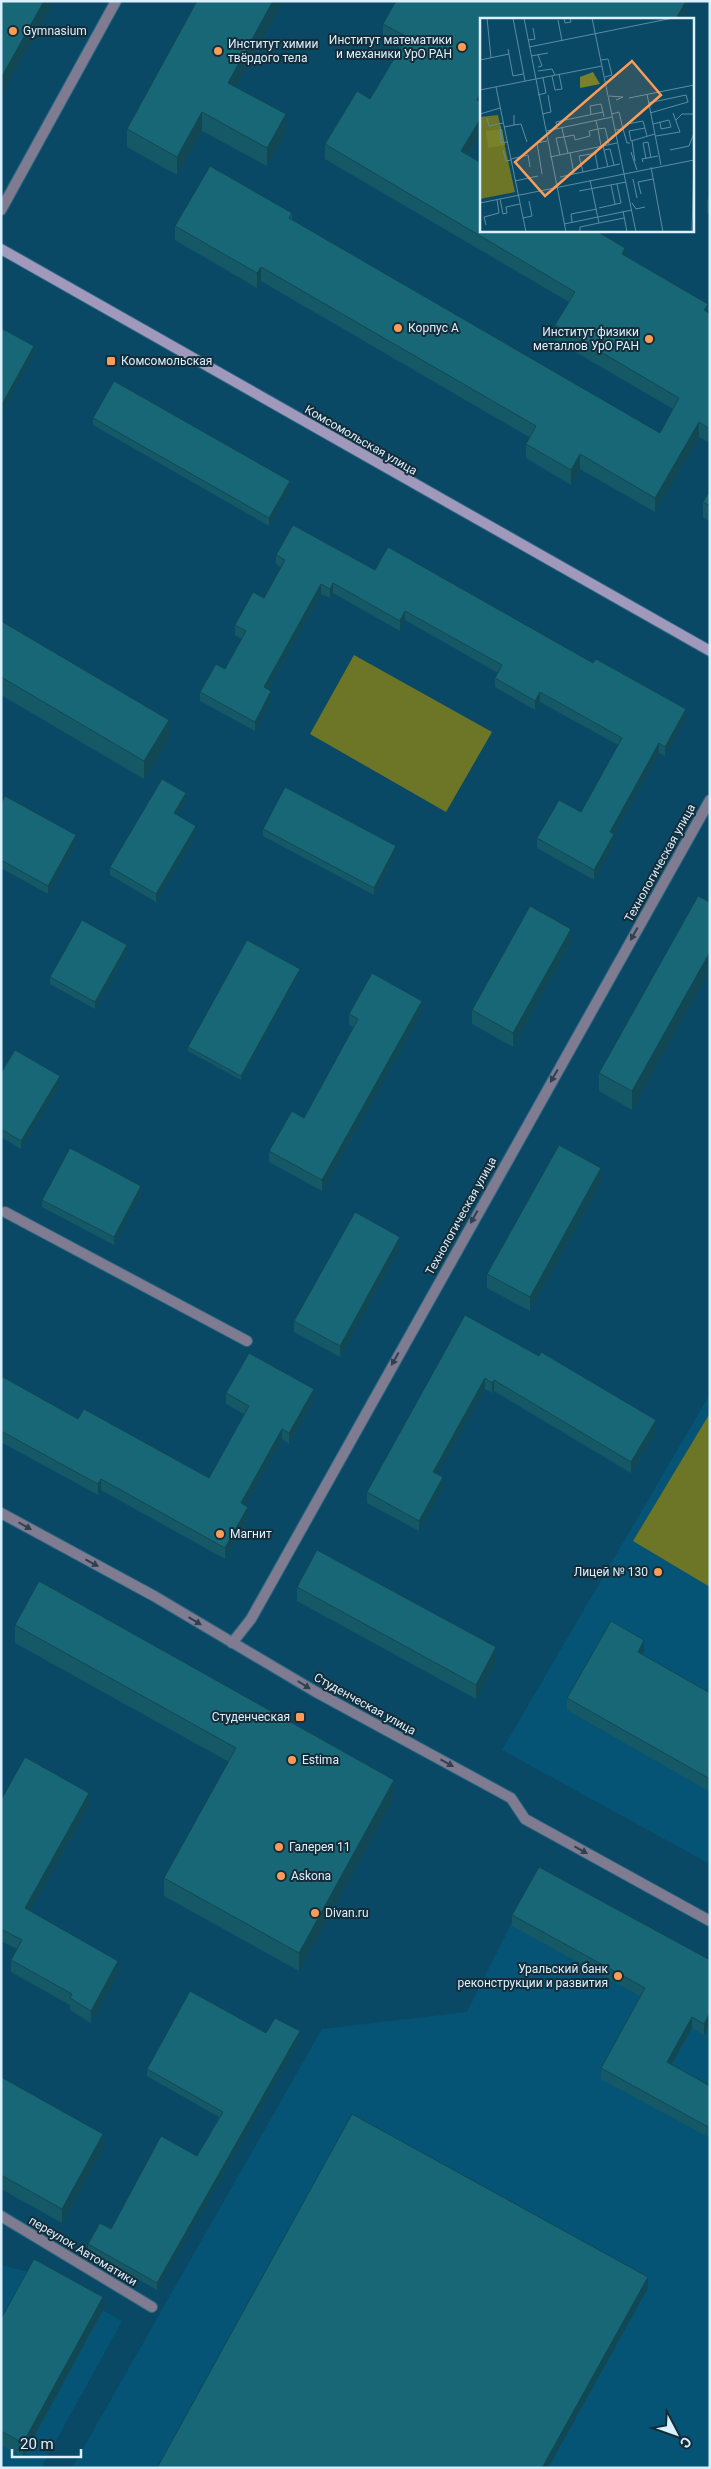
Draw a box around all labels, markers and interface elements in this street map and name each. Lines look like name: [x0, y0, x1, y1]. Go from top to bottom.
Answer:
inset map: [480, 18, 694, 231]
place label: Gymnasium: [23, 24, 87, 38]
marker: Gymnasium: [7, 25, 19, 37]
place label: Институт математики и механики УрО РАН: [329, 33, 452, 61]
place label: Институт химии твёрдого тела: [228, 37, 318, 65]
marker: Институт математики и механики УрО РАН: [456, 41, 468, 53]
marker: Институт химии твёрдого тела: [212, 45, 224, 57]
place label: Корпус А: [408, 321, 459, 335]
marker: Корпус А: [392, 322, 404, 334]
place label: Институт физики металлов УрО РАН: [533, 325, 639, 353]
marker: Институт физики металлов УрО РАН: [643, 333, 655, 345]
place label: Комсомольская: [121, 354, 212, 368]
marker: Комсомольская: [105, 355, 117, 367]
street label: Комсомольская улица: [302, 402, 420, 478]
street label: Технологическая улица: [622, 801, 698, 925]
one-way arrow: [630, 927, 638, 942]
one-way arrow: [550, 1068, 558, 1083]
street label: Технологическая улица: [423, 1154, 499, 1278]
one-way arrow: [470, 1211, 479, 1224]
one-way arrow: [391, 1352, 399, 1367]
one-way arrow: [18, 1522, 31, 1531]
place label: Магнит: [230, 1527, 272, 1541]
marker: Магнит: [214, 1528, 226, 1540]
one-way arrow: [84, 1559, 99, 1567]
place label: Лицей № 130: [574, 1565, 648, 1579]
marker: Лицей № 130: [652, 1566, 664, 1578]
one-way arrow: [189, 1616, 202, 1625]
street label: Студенческая улица: [312, 1670, 418, 1738]
one-way arrow: [298, 1680, 311, 1689]
place label: Студенческая: [212, 1710, 290, 1724]
marker: Студенческая: [294, 1711, 306, 1723]
place label: Estima: [302, 1753, 339, 1767]
marker: Estima: [286, 1754, 298, 1766]
one-way arrow: [439, 1759, 454, 1767]
place label: Галерея 11: [289, 1840, 350, 1854]
marker: Галерея 11: [273, 1841, 285, 1853]
one-way arrow: [574, 1846, 588, 1854]
place label: Askona: [291, 1869, 331, 1883]
marker: Askona: [275, 1870, 287, 1882]
place label: Divan.ru: [325, 1906, 369, 1920]
marker: Divan.ru: [309, 1907, 321, 1919]
place label: Уральский банк реконструкции и развития: [458, 1962, 609, 1990]
marker: Уральский банк реконструкции и развития: [612, 1970, 624, 1982]
street label: переулок Автоматики: [26, 2213, 140, 2289]
north arrow: [651, 2409, 701, 2459]
scale bar: [12, 2426, 81, 2458]
text: С: [677, 2434, 695, 2451]
text: 20 m: [20, 2435, 54, 2453]

